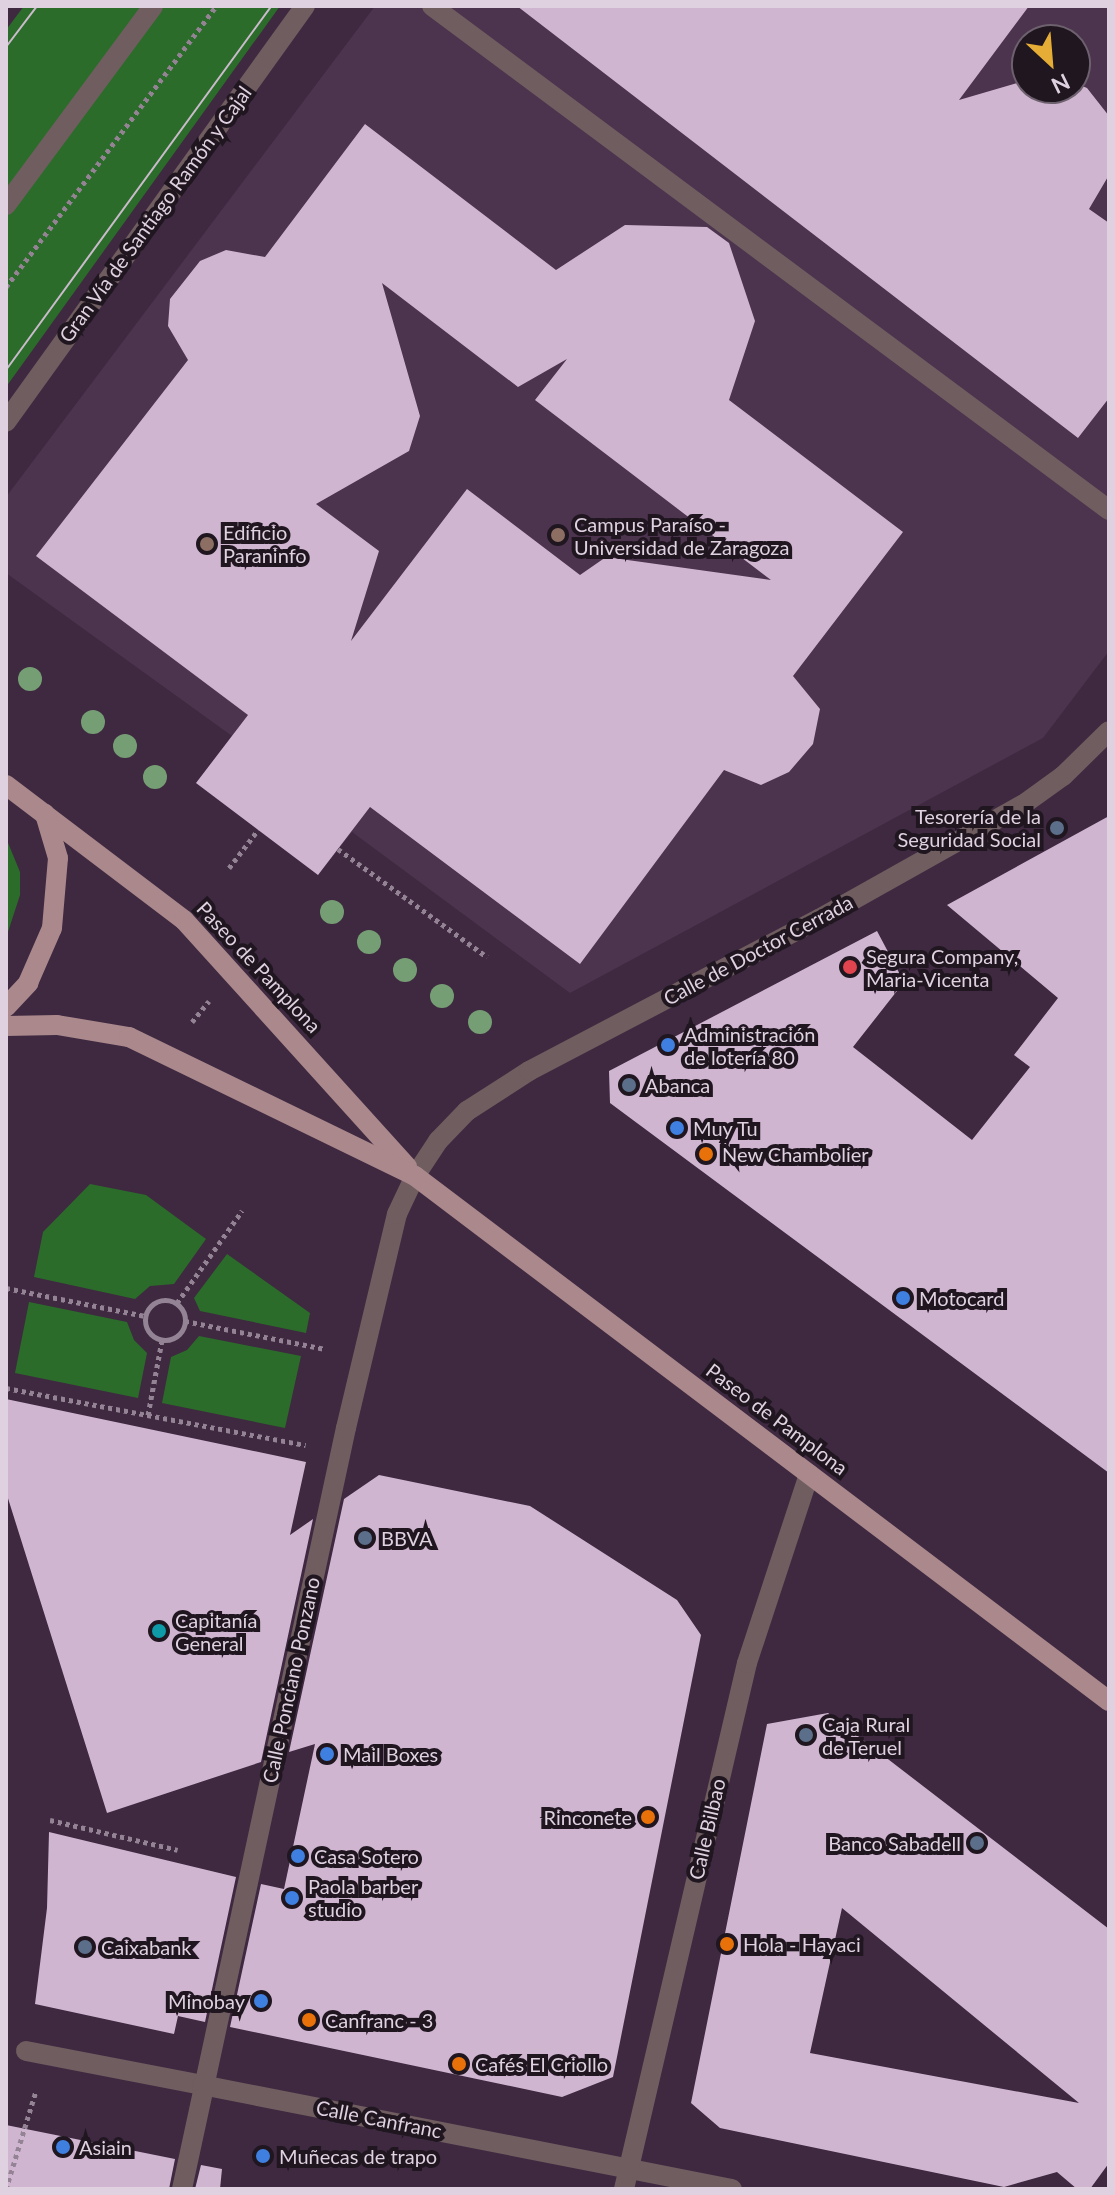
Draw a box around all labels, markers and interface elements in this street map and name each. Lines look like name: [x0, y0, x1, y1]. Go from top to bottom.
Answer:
north arrow: [1011, 24, 1091, 104]
text: N: [1047, 68, 1074, 100]
street label: Gran Vía de Santiago Ramón y Cajal: [53, 80, 257, 348]
place label: Campus Paraíso - Universidad de Zaragoza: [574, 512, 789, 559]
place label: Edificio Paraninfo: [223, 520, 307, 567]
marker: Campus Paraíso - Universidad de Zaragoza: [549, 526, 567, 544]
marker: Edificio Paraninfo: [198, 535, 216, 553]
place label: Tesorería de la Seguridad Social: [897, 804, 1041, 851]
marker: Tesorería de la Seguridad Social: [1048, 819, 1066, 837]
street label: Calle de Doctor Cerrada: [659, 890, 857, 1010]
street label: Paseo de Pamplona: [192, 896, 326, 1038]
place label: Segura Company, Maria-Vicenta: [866, 944, 1018, 991]
marker: Segura Company, Maria-Vicenta: [841, 958, 859, 976]
place label: Administración de lotería 80: [684, 1022, 815, 1069]
marker: Administración de lotería 80: [659, 1036, 677, 1054]
place label: Abanca: [645, 1073, 710, 1097]
marker: Abanca: [620, 1076, 638, 1094]
place label: Muy Tu: [693, 1116, 759, 1140]
marker: Muy Tu: [668, 1119, 686, 1137]
place label: New Chambolier: [722, 1142, 869, 1166]
marker: New Chambolier: [697, 1145, 715, 1163]
place label: Motocard: [919, 1286, 1004, 1310]
marker: Motocard: [894, 1289, 912, 1307]
street label: Paseo de Pamplona: [702, 1358, 852, 1480]
place label: BBVA: [381, 1526, 433, 1550]
marker: BBVA: [356, 1529, 374, 1547]
street label: Calle Ponciano Ponzano: [257, 1575, 325, 1785]
place label: Capitanía General: [175, 1608, 257, 1655]
marker: Capitanía General: [150, 1622, 168, 1640]
place label: Caja Rural de Teruel: [822, 1712, 910, 1759]
marker: Caja Rural de Teruel: [797, 1726, 815, 1744]
place label: Mail Boxes: [343, 1742, 438, 1766]
marker: Mail Boxes: [318, 1745, 336, 1763]
street label: Calle Bilbao: [684, 1776, 730, 1882]
place label: Rinconete: [544, 1805, 632, 1829]
marker: Rinconete: [639, 1808, 657, 1826]
place label: Banco Sabadell: [828, 1831, 961, 1855]
marker: Banco Sabadell: [968, 1834, 986, 1852]
place label: Casa Sotero: [314, 1844, 419, 1868]
marker: Casa Sotero: [289, 1847, 307, 1865]
place label: Paola barber studio: [308, 1874, 418, 1921]
marker: Paola barber studio: [283, 1889, 301, 1907]
place label: Hola - Hayaci: [743, 1932, 861, 1956]
place label: Caixabank: [101, 1935, 191, 1959]
marker: Hola - Hayaci: [718, 1935, 736, 1953]
marker: Caixabank: [76, 1938, 94, 1956]
place label: Minobay: [168, 1989, 245, 2013]
marker: Minobay: [252, 1992, 270, 2010]
place label: Canfranc - 3: [325, 2008, 433, 2032]
marker: Canfranc - 3: [300, 2011, 318, 2029]
place label: Cafés El Criollo: [475, 2052, 608, 2076]
marker: Cafés El Criollo: [450, 2055, 468, 2073]
street label: Calle Canfranc: [314, 2095, 444, 2143]
place label: Asiain: [79, 2135, 132, 2159]
marker: Asiain: [54, 2138, 72, 2156]
place label: Muñecas de trapo: [279, 2144, 437, 2168]
marker: Muñecas de trapo: [254, 2147, 272, 2165]

